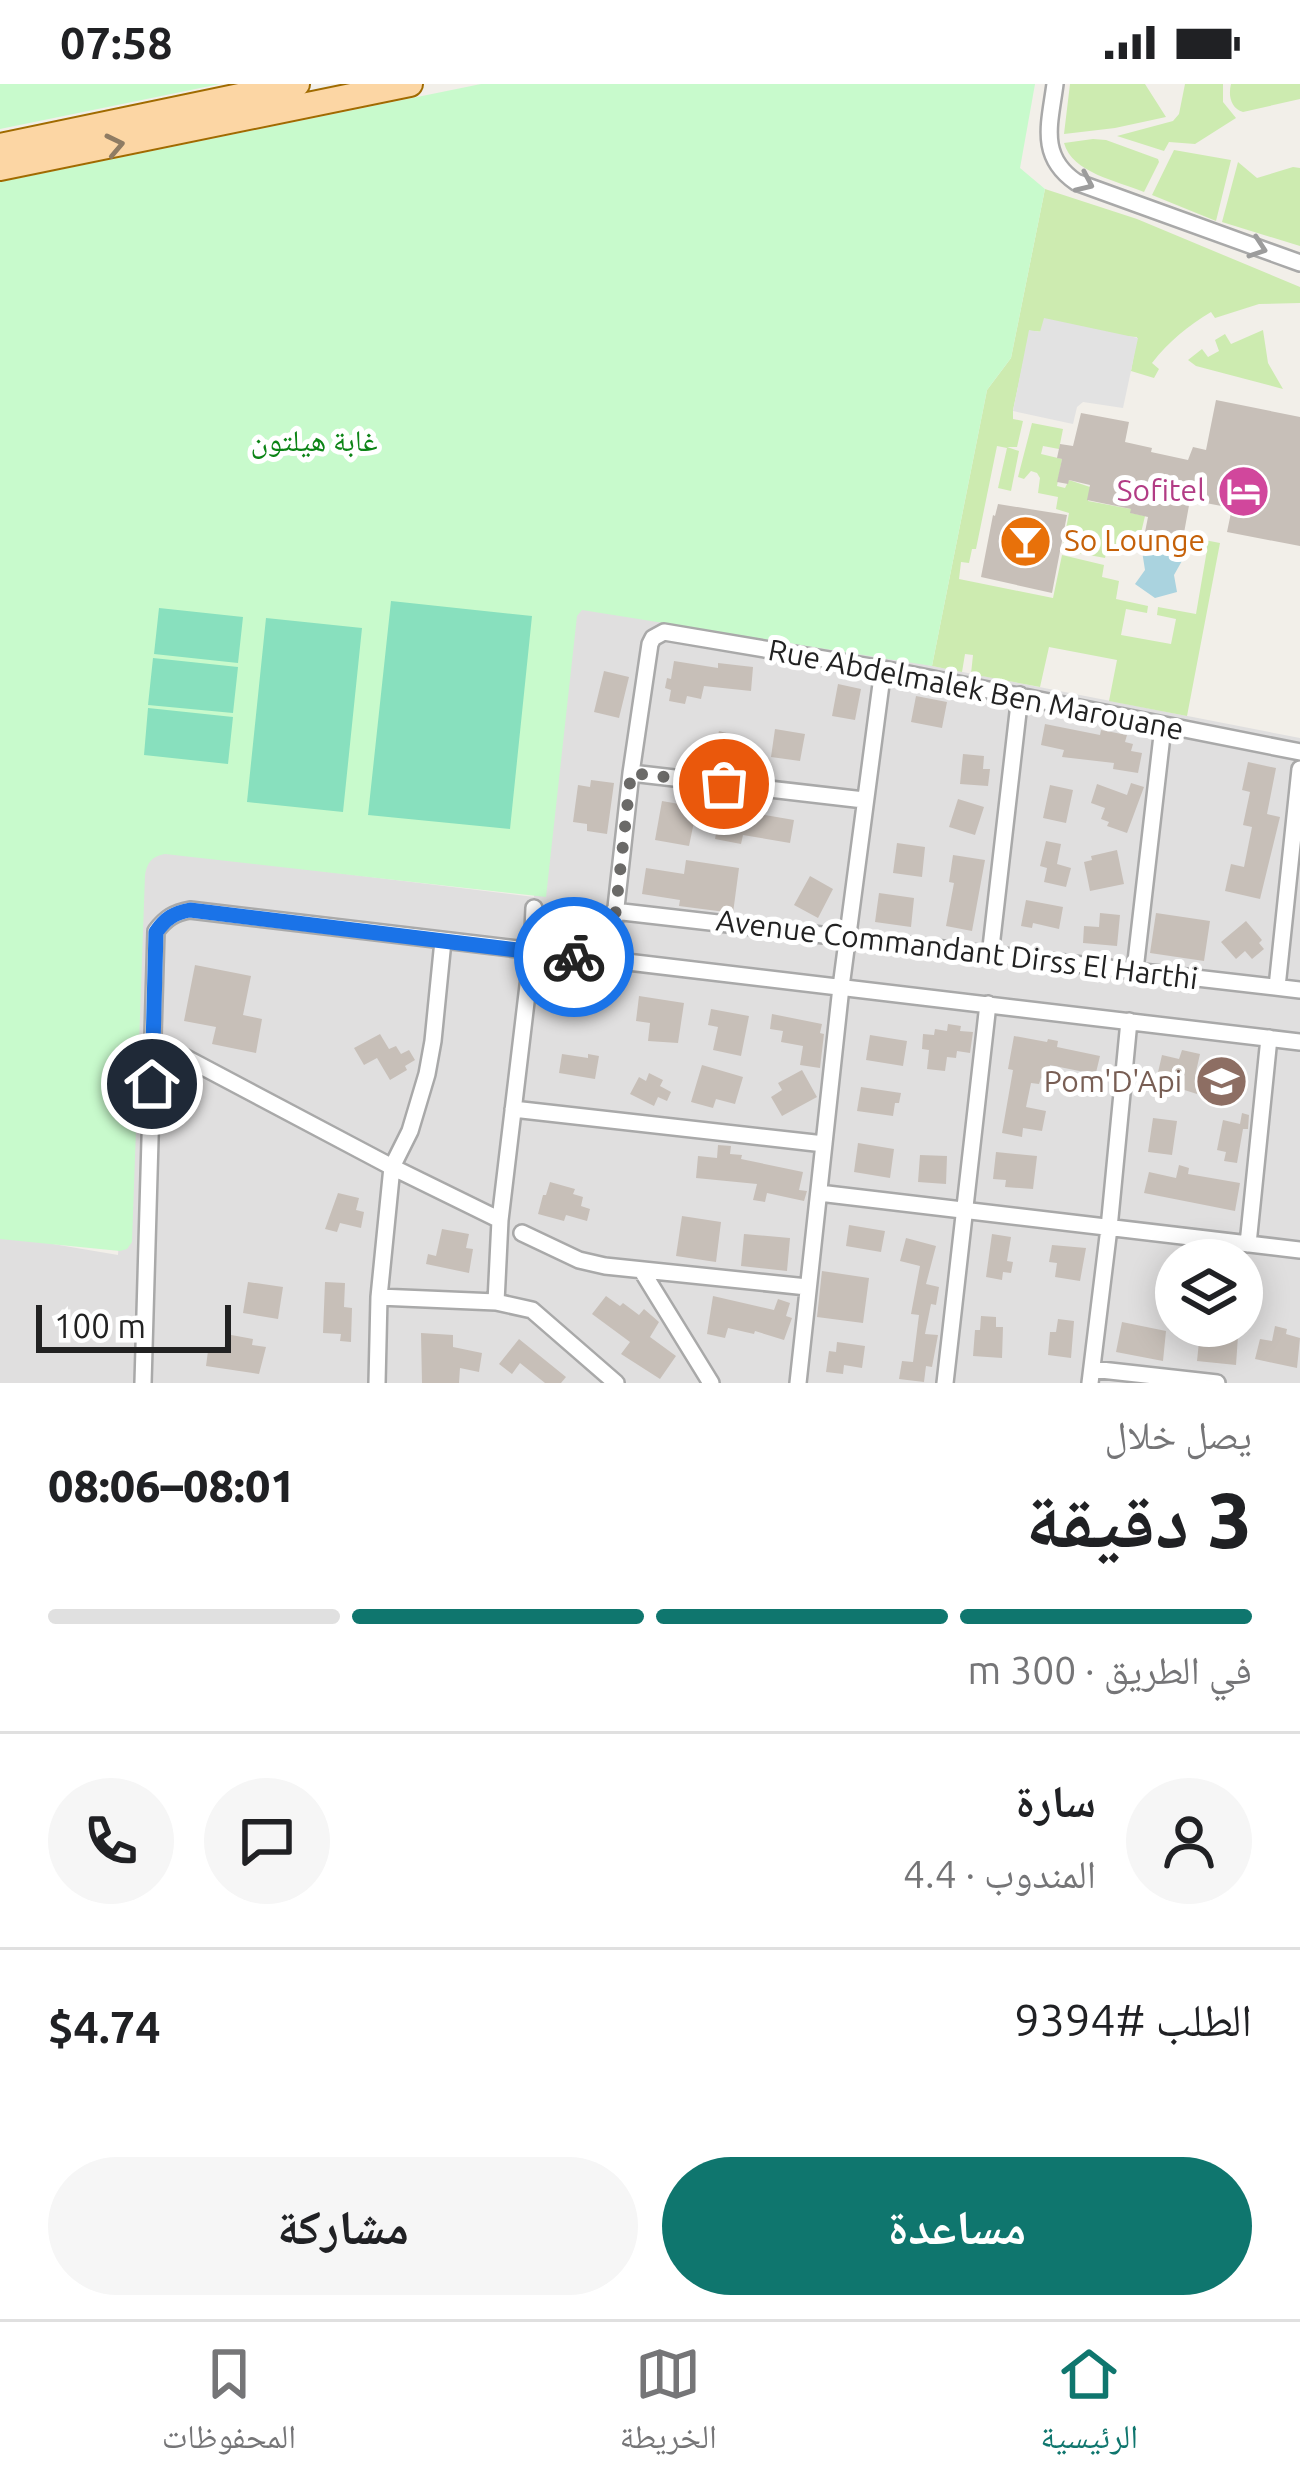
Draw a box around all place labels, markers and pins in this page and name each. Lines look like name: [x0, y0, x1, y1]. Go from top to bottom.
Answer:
hotel icon: Sofitel: [1216, 463, 1272, 519]
place label: Sofitel: [1117, 473, 1205, 507]
bar icon: So Lounge: [997, 513, 1053, 569]
place label: So Lounge: [1064, 523, 1205, 557]
pin: [673, 733, 775, 835]
pin: [101, 1033, 203, 1135]
school or university icon: Pom'D'Api: [1193, 1054, 1249, 1110]
place label: Pom'D'Api: [1044, 1064, 1182, 1098]

